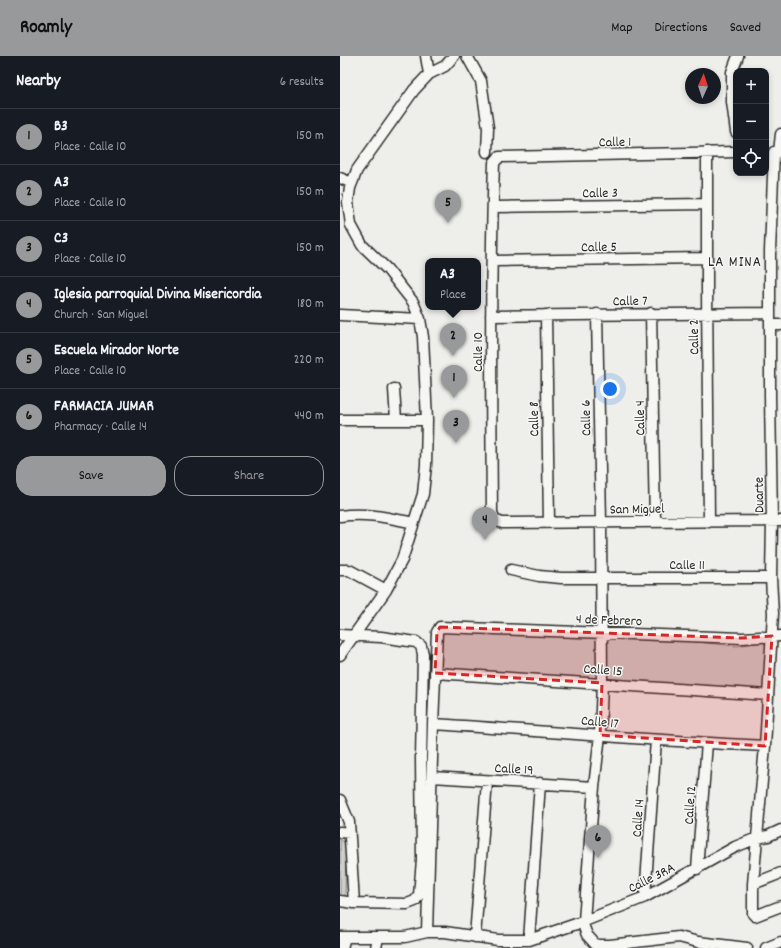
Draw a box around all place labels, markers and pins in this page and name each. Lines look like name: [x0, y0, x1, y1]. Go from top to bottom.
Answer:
pin: 5: [435, 190, 461, 223]
pin: 2: [440, 323, 466, 356]
pin: 1: [441, 365, 467, 398]
pin: 3: [443, 410, 469, 443]
pin: 4: [472, 507, 498, 540]
pin: 6: [585, 825, 611, 858]

